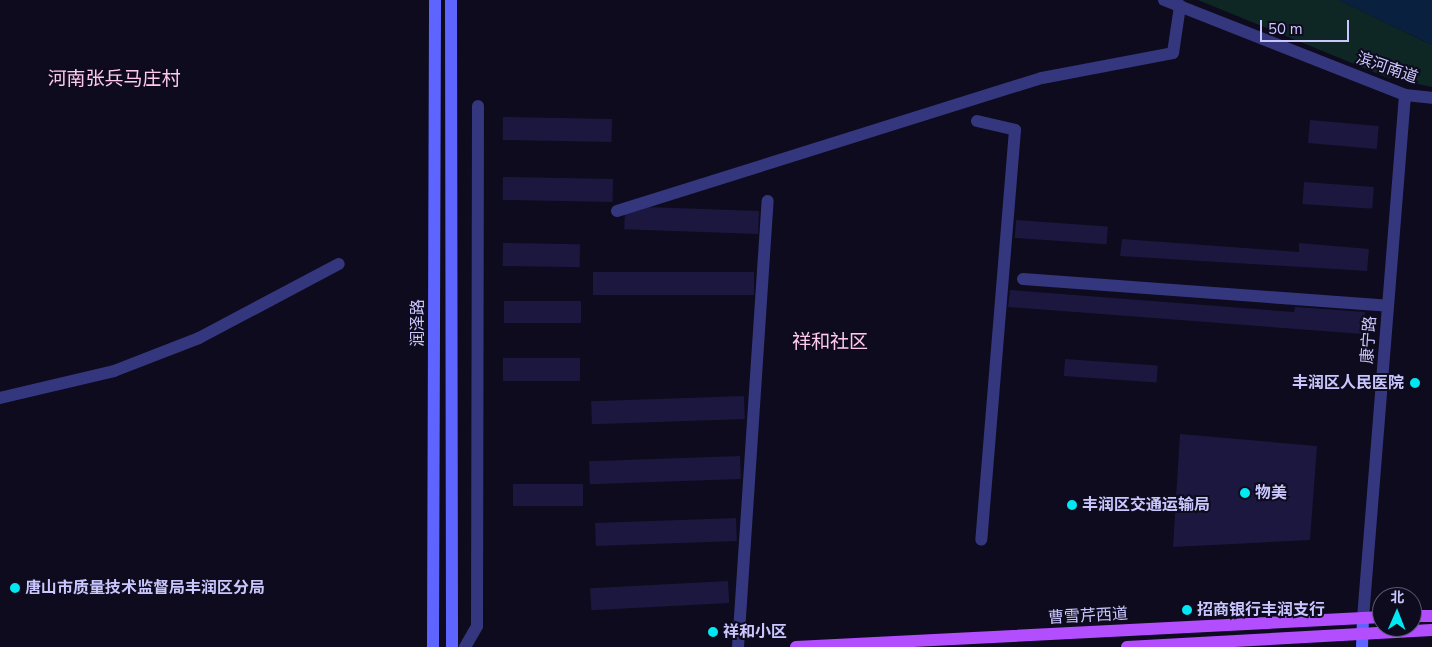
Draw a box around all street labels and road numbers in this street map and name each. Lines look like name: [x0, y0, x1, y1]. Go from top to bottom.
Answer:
street label: 滨河南道: [1354, 49, 1420, 87]
street label: 润泽路: [408, 299, 428, 347]
street label: 康宁路: [1358, 315, 1380, 365]
street label: 曹雪芹西道: [1048, 604, 1128, 628]

